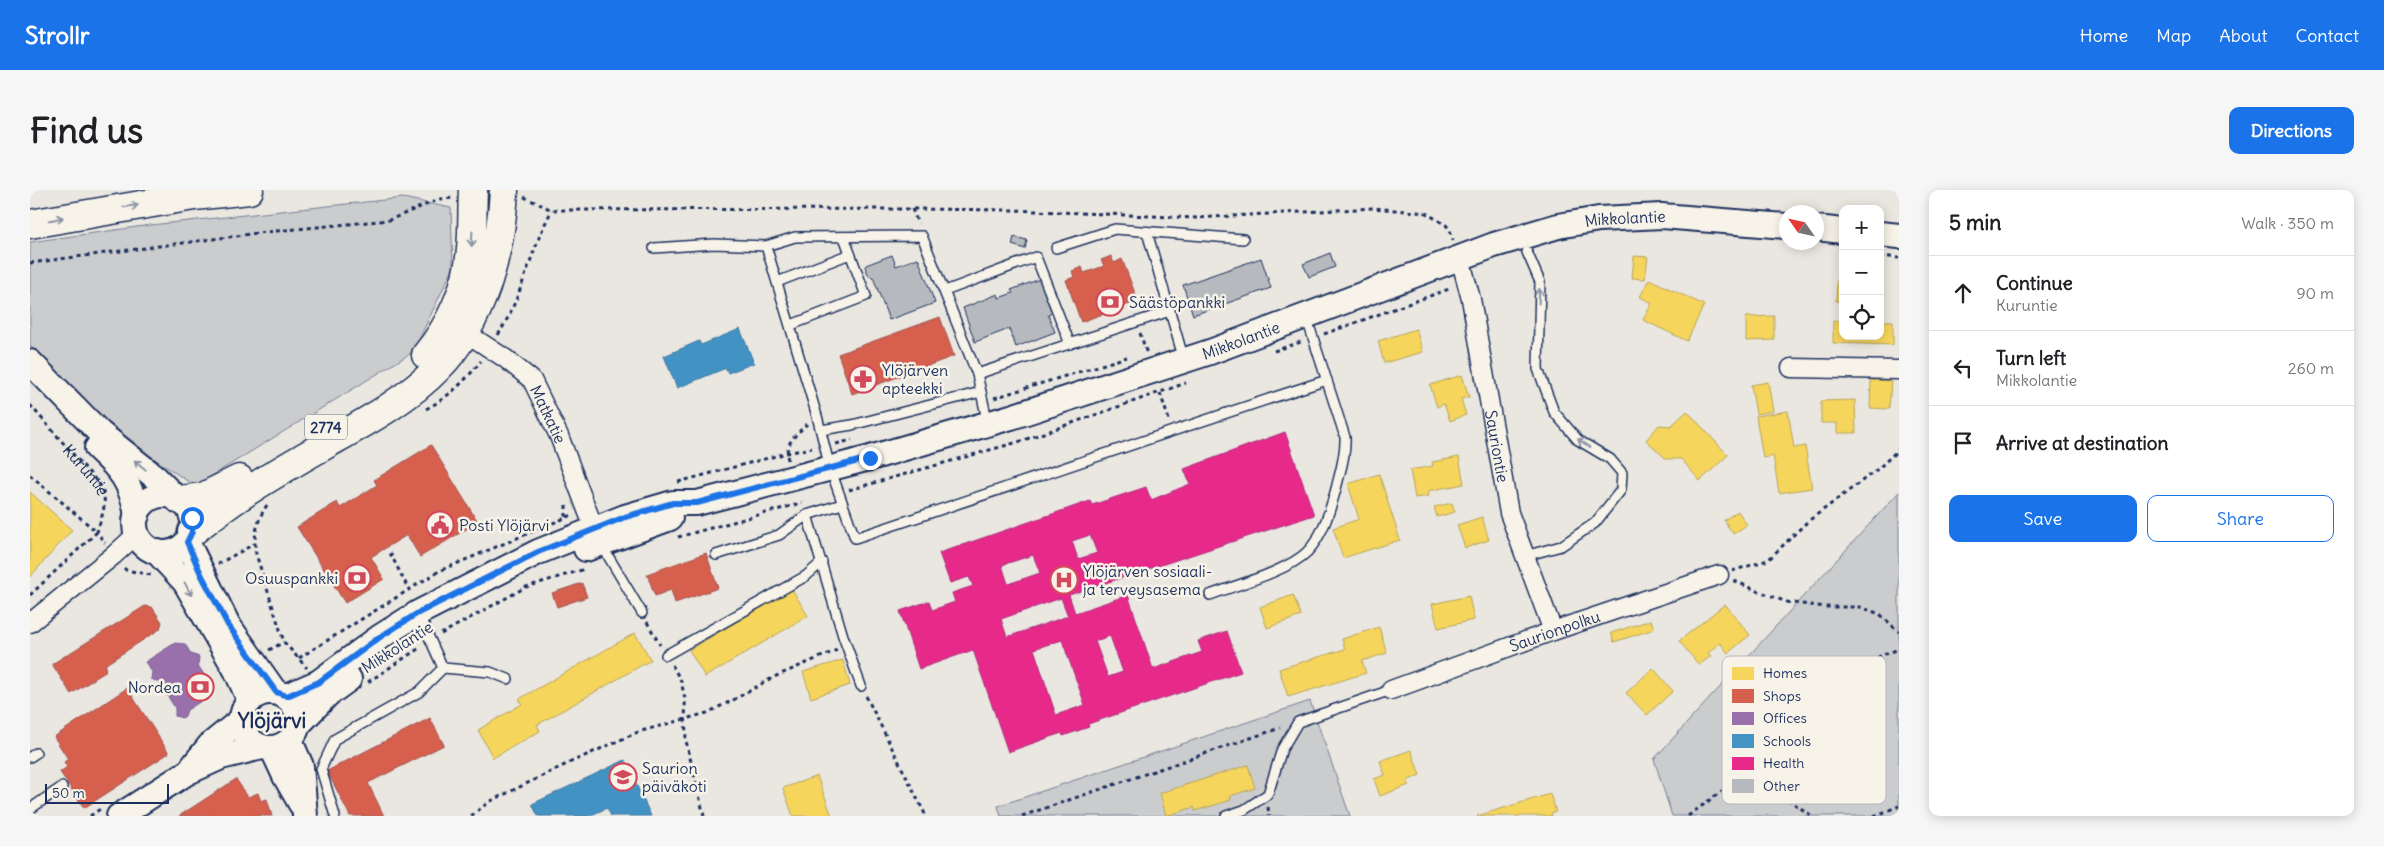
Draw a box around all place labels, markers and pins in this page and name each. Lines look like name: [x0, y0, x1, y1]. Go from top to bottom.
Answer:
bank icon: Säästöpankki: [1095, 287, 1125, 317]
place label: Säästöpankki: [1129, 292, 1225, 312]
place label: Ylöjärven apteekki: [882, 360, 948, 398]
pharmacy icon: Ylöjärven apteekki: [848, 364, 878, 394]
public building icon: Posti Ylöjärvi: [425, 510, 455, 540]
place label: Posti Ylöjärvi: [459, 515, 549, 535]
place label: Ylöjärven sosiaali- ja terveysasema: [1082, 561, 1213, 599]
bank icon: Osuuspankki: [342, 563, 372, 593]
hospital icon: Ylöjärven sosiaali- ja terveysasema: [1049, 565, 1079, 595]
place label: Osuuspankki: [245, 568, 338, 588]
bank icon: Nordea: [185, 672, 215, 702]
place label: Nordea: [128, 677, 181, 697]
place label: Saurion päiväkoti: [642, 758, 707, 796]
school or university icon: Saurion päiväkoti: [608, 762, 638, 792]

